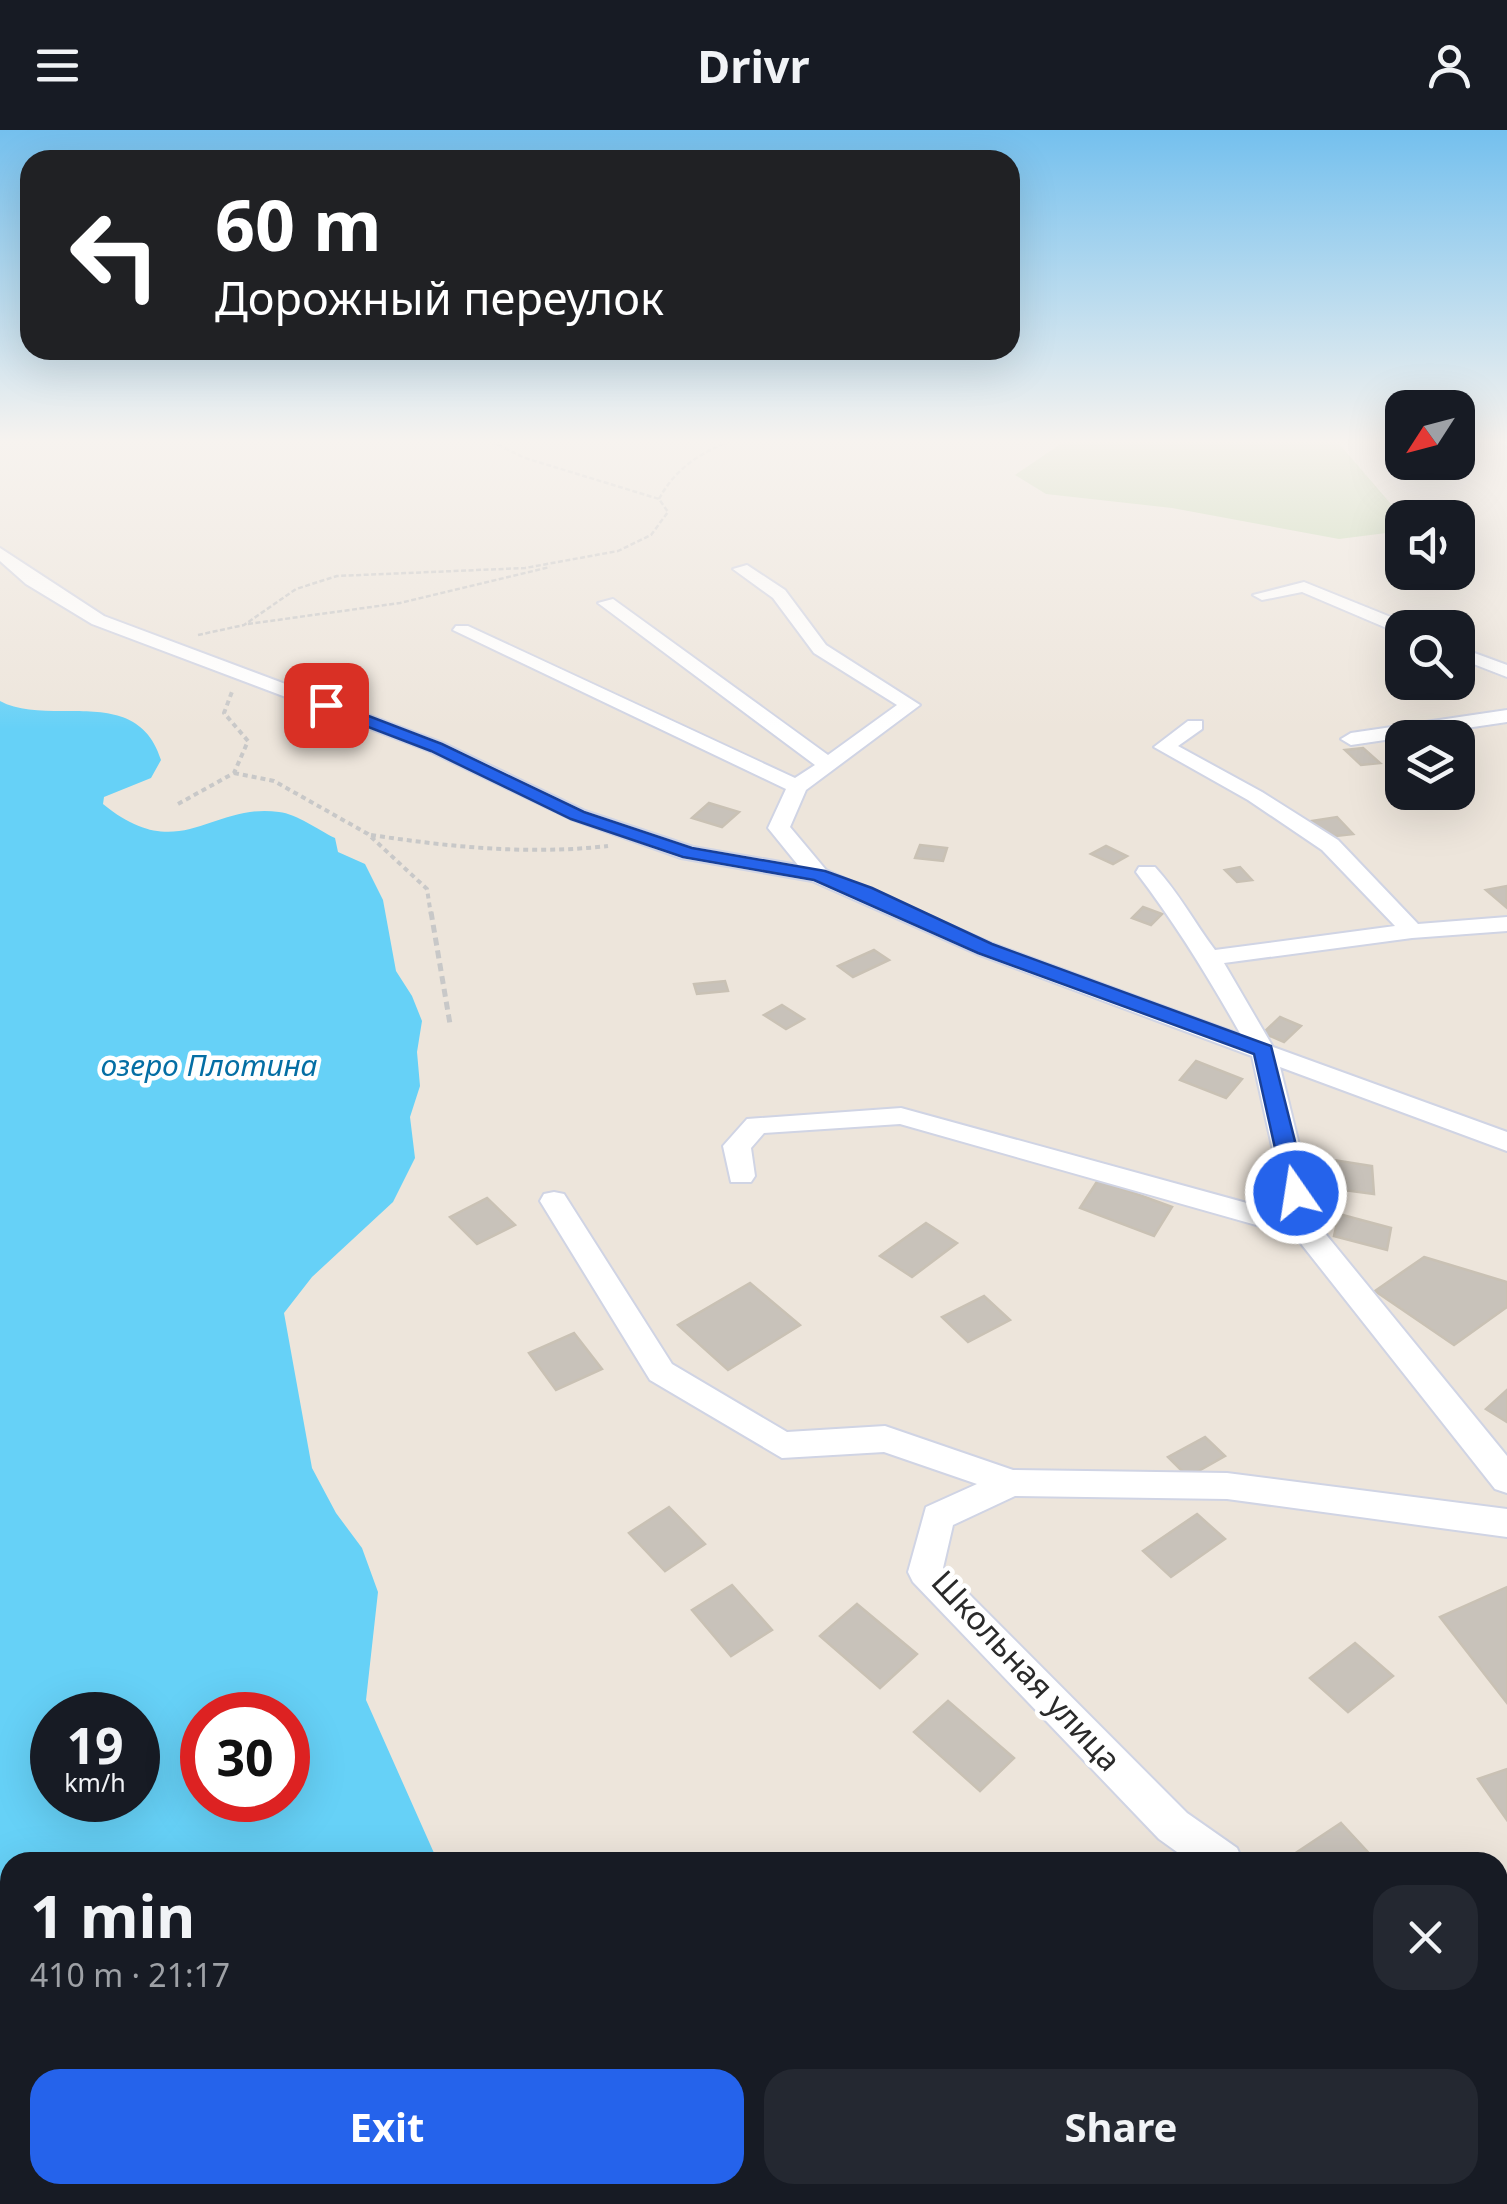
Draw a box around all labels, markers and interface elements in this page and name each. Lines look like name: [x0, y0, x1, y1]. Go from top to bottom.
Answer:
text: Drivr: [697, 35, 810, 96]
icon: menu: [30, 38, 85, 93]
icon: person: [1422, 38, 1477, 93]
text: 60 m: [215, 176, 382, 272]
icon: left: [50, 190, 180, 320]
text: Дорожный переулок: [215, 267, 664, 328]
north arrow: [1385, 390, 1475, 480]
map controls: [1385, 390, 1475, 810]
button: sound: [1385, 500, 1475, 590]
button: search: [1385, 610, 1475, 700]
pin: [284, 663, 369, 748]
icon: arrive: [299, 678, 354, 733]
button: layers: [1385, 720, 1475, 810]
water label: озеро Плотина: [100, 1044, 318, 1085]
position arrow: [1244, 1141, 1348, 1245]
street label: Школьная улица: [923, 1560, 1131, 1780]
speed limit sign: 30: [180, 1692, 310, 1822]
text: 19: [66, 1711, 124, 1779]
text: km/h: [64, 1765, 126, 1799]
text: 1 min: [30, 1874, 195, 1956]
button: close: [1373, 1885, 1478, 1990]
text: 410 m · 21:17: [30, 1953, 230, 1996]
button: Exit: [30, 2069, 744, 2184]
button: Share: [764, 2069, 1478, 2184]

